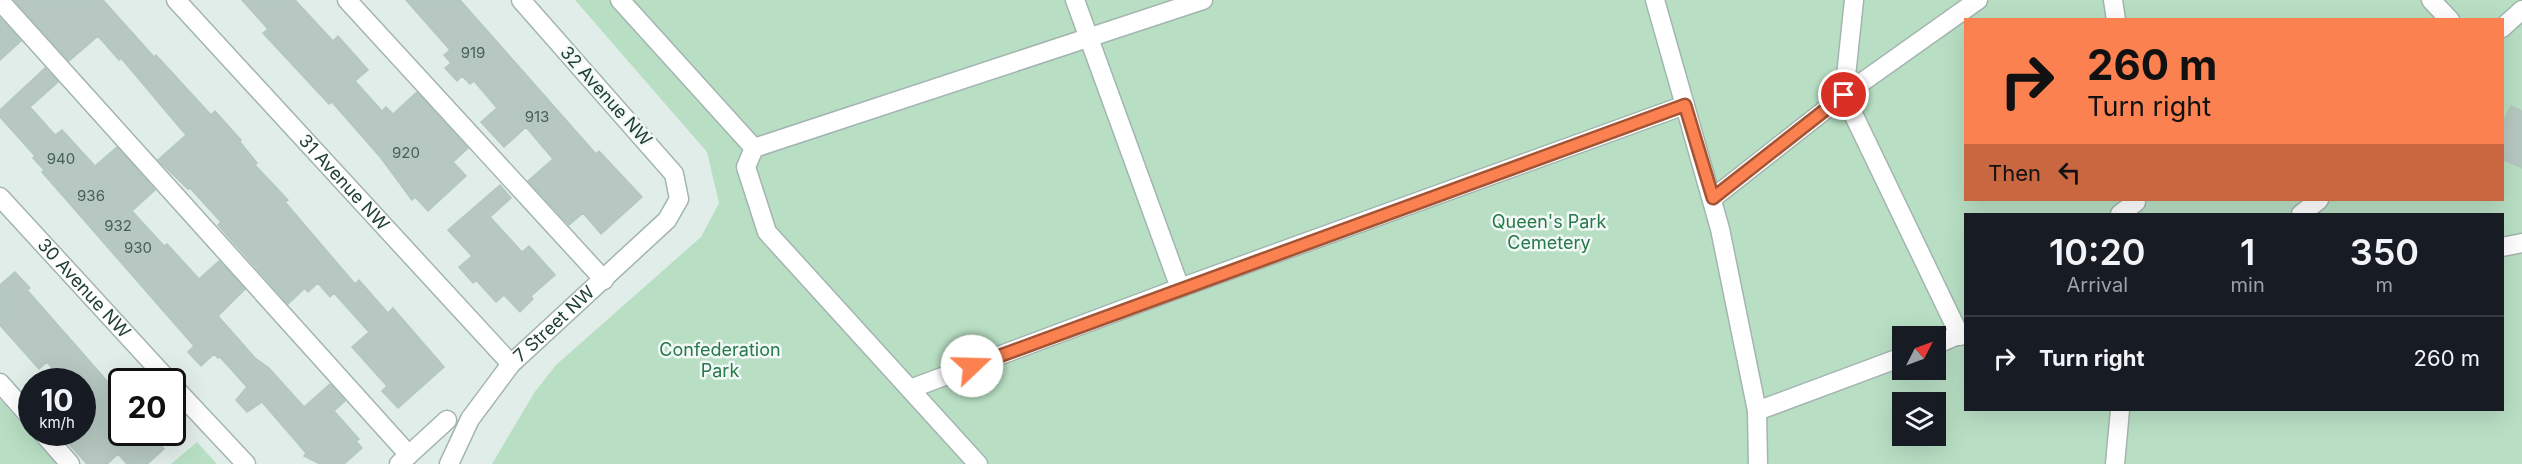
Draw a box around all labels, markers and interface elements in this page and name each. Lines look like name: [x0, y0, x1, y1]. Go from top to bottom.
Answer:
text: 260 m: [2087, 39, 2217, 90]
street label: 32 Avenue NW: [556, 42, 657, 150]
icon: right: [1988, 42, 2066, 120]
house number: 919: [461, 43, 485, 62]
pin: [1818, 69, 1869, 120]
icon: arrive: [1827, 78, 1860, 111]
text: Turn right: [2087, 90, 2211, 123]
house number: 913: [525, 107, 549, 126]
street label: 31 Avenue NW: [295, 130, 394, 235]
house number: 920: [392, 143, 420, 162]
house number: 940: [47, 149, 75, 168]
icon: left: [2053, 156, 2086, 189]
text: Then: [1988, 160, 2041, 186]
house number: 936: [77, 186, 105, 205]
park label: Queen's Park Cemetery: [1492, 211, 1606, 253]
house number: 932: [104, 216, 132, 235]
text: 10:20: [2049, 230, 2146, 274]
text: 1: [2240, 230, 2255, 274]
text: 350: [2350, 230, 2419, 274]
street label: 30 Avenue NW: [33, 234, 135, 342]
house number: 930: [124, 238, 152, 257]
text: Arrival: [2067, 273, 2128, 297]
text: min: [2231, 273, 2265, 297]
text: m: [2376, 273, 2393, 297]
street label: 7 Street NW: [509, 281, 599, 366]
north arrow: [1892, 326, 1946, 380]
map controls: [1892, 326, 1946, 446]
position arrow: [940, 334, 1004, 398]
park label: Confederation Park: [659, 339, 781, 381]
icon: right: [1988, 342, 2021, 375]
text: Turn right: [2039, 345, 2145, 371]
text: 260 m: [2414, 345, 2480, 371]
speed limit sign: 20: [108, 368, 186, 446]
text: 10: [40, 382, 74, 418]
button: layers: [1892, 392, 1946, 446]
text: km/h: [39, 413, 75, 432]

